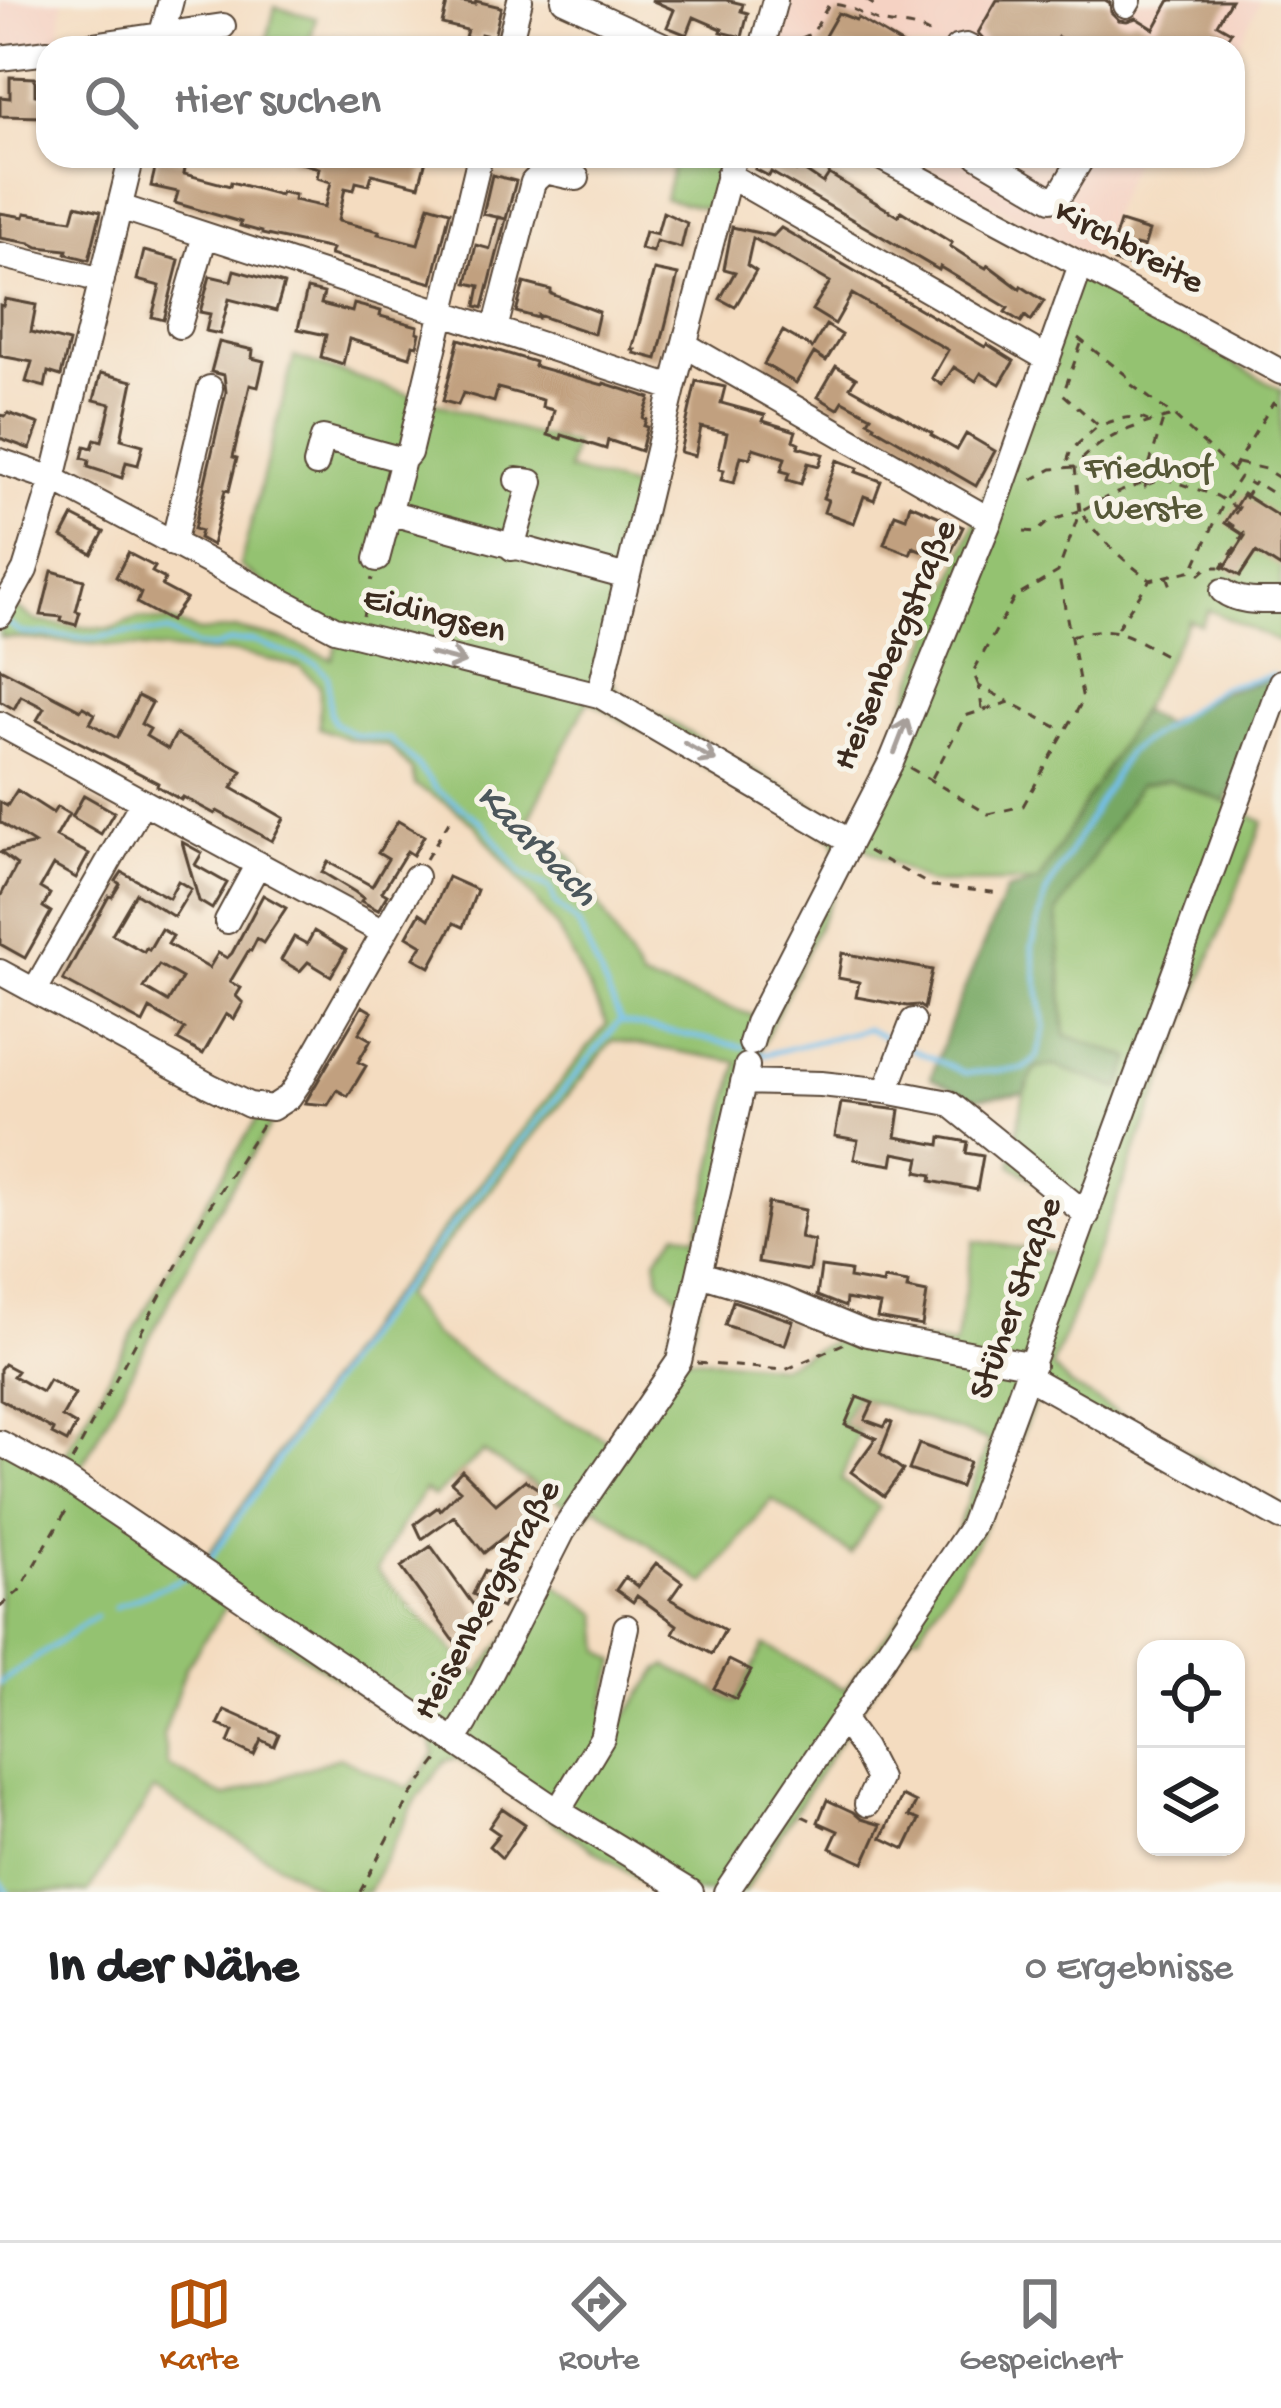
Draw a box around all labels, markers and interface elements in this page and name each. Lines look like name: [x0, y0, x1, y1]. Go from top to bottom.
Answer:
search box: [36, 36, 1245, 168]
icon: search: [78, 69, 144, 135]
text: Hier suchen: [174, 76, 381, 129]
street label: Kirchbreite: [1046, 192, 1211, 307]
park label: Friedhof Werste: [1083, 449, 1215, 533]
street label: Heisenbergstraße: [825, 514, 969, 778]
street label: Eidingsen: [358, 579, 510, 655]
one-way arrow: [429, 648, 467, 670]
one-way arrow: [892, 719, 913, 756]
one-way arrow: [682, 741, 717, 765]
water label: Kaarbach: [464, 776, 607, 919]
street label: Stüher Straße: [962, 1192, 1075, 1406]
street label: Heisenbergstraße: [405, 1473, 573, 1729]
map controls: [1137, 1640, 1245, 1856]
button: locate: [1137, 1640, 1245, 1748]
button: layers: [1137, 1748, 1245, 1856]
text: In der Nähe: [48, 1940, 298, 2000]
text: 0 Ergebnisse: [1025, 1947, 1233, 1993]
tab: Karte: [160, 2271, 239, 2381]
tab: Route: [559, 2271, 639, 2381]
tab: Gespeichert: [959, 2271, 1121, 2381]

